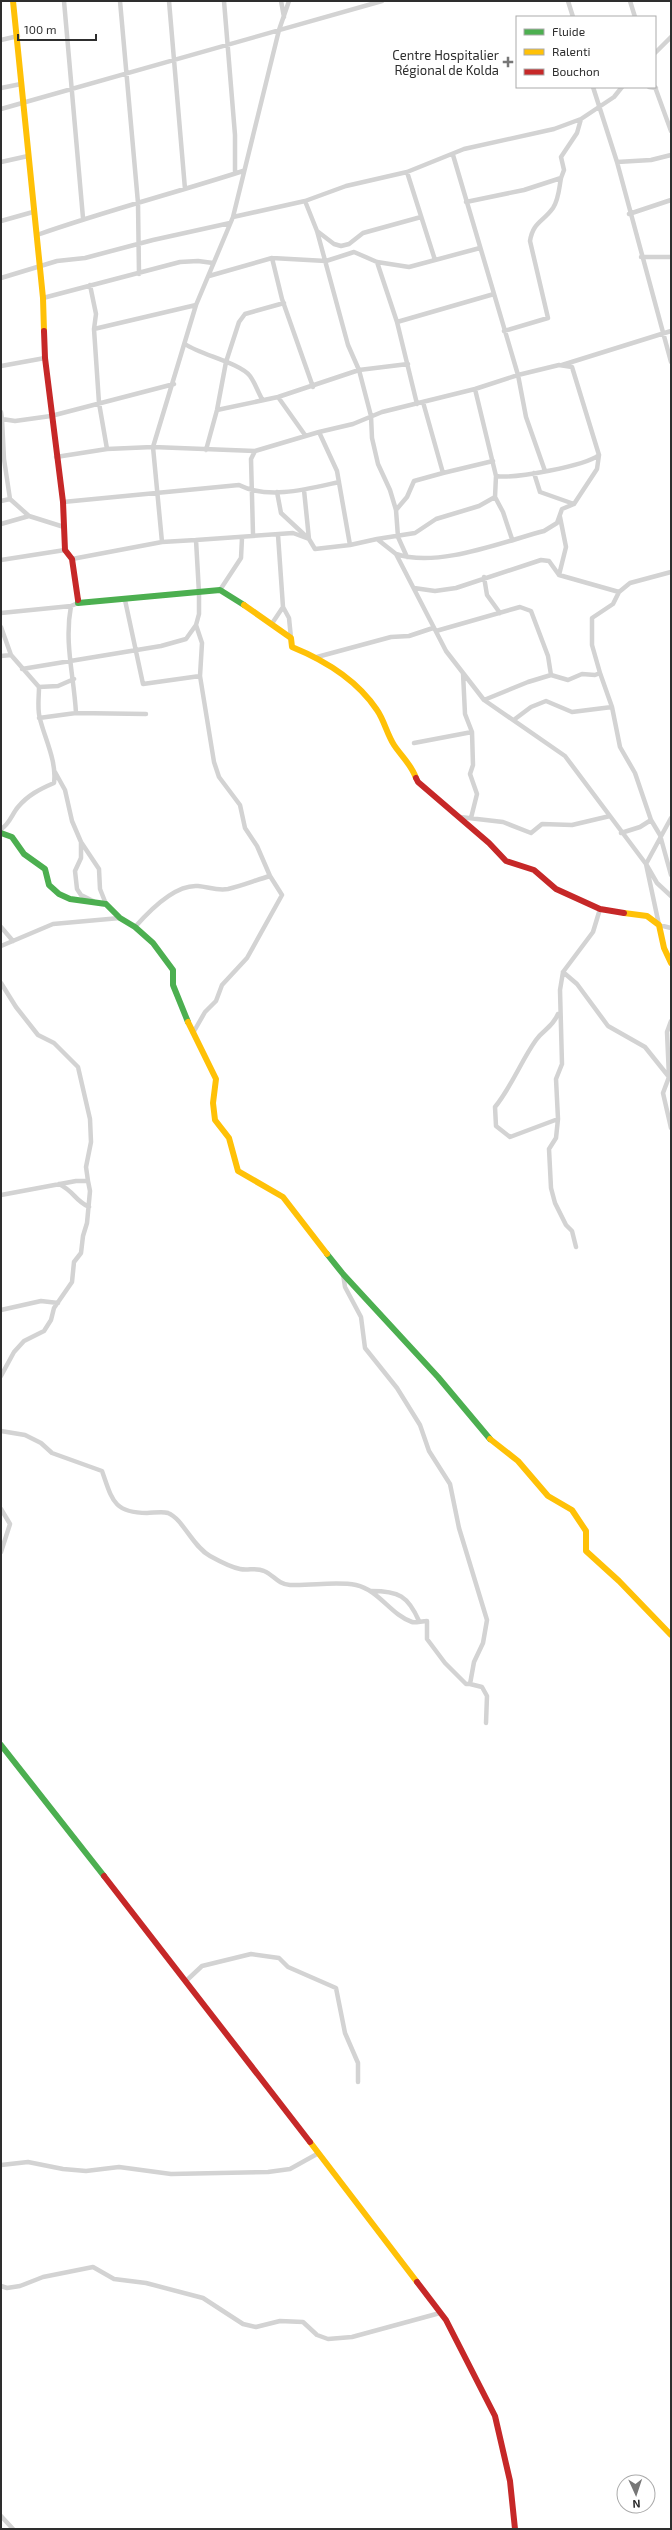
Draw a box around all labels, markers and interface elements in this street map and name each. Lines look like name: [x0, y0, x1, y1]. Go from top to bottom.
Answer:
scale bar: [18, 16, 96, 42]
legend: [516, 16, 656, 88]
text: 100 m: [24, 22, 56, 36]
text: Fluide: [552, 24, 585, 38]
text: Ralenti: [552, 44, 591, 58]
place label: Centre Hospitalier Régional de Kolda: [392, 47, 499, 78]
marker: Centre Hospitalier Régional de Kolda: [502, 56, 514, 68]
text: Bouchon: [552, 64, 600, 78]
north arrow: [616, 2474, 656, 2514]
text: N: [632, 2498, 641, 2511]

